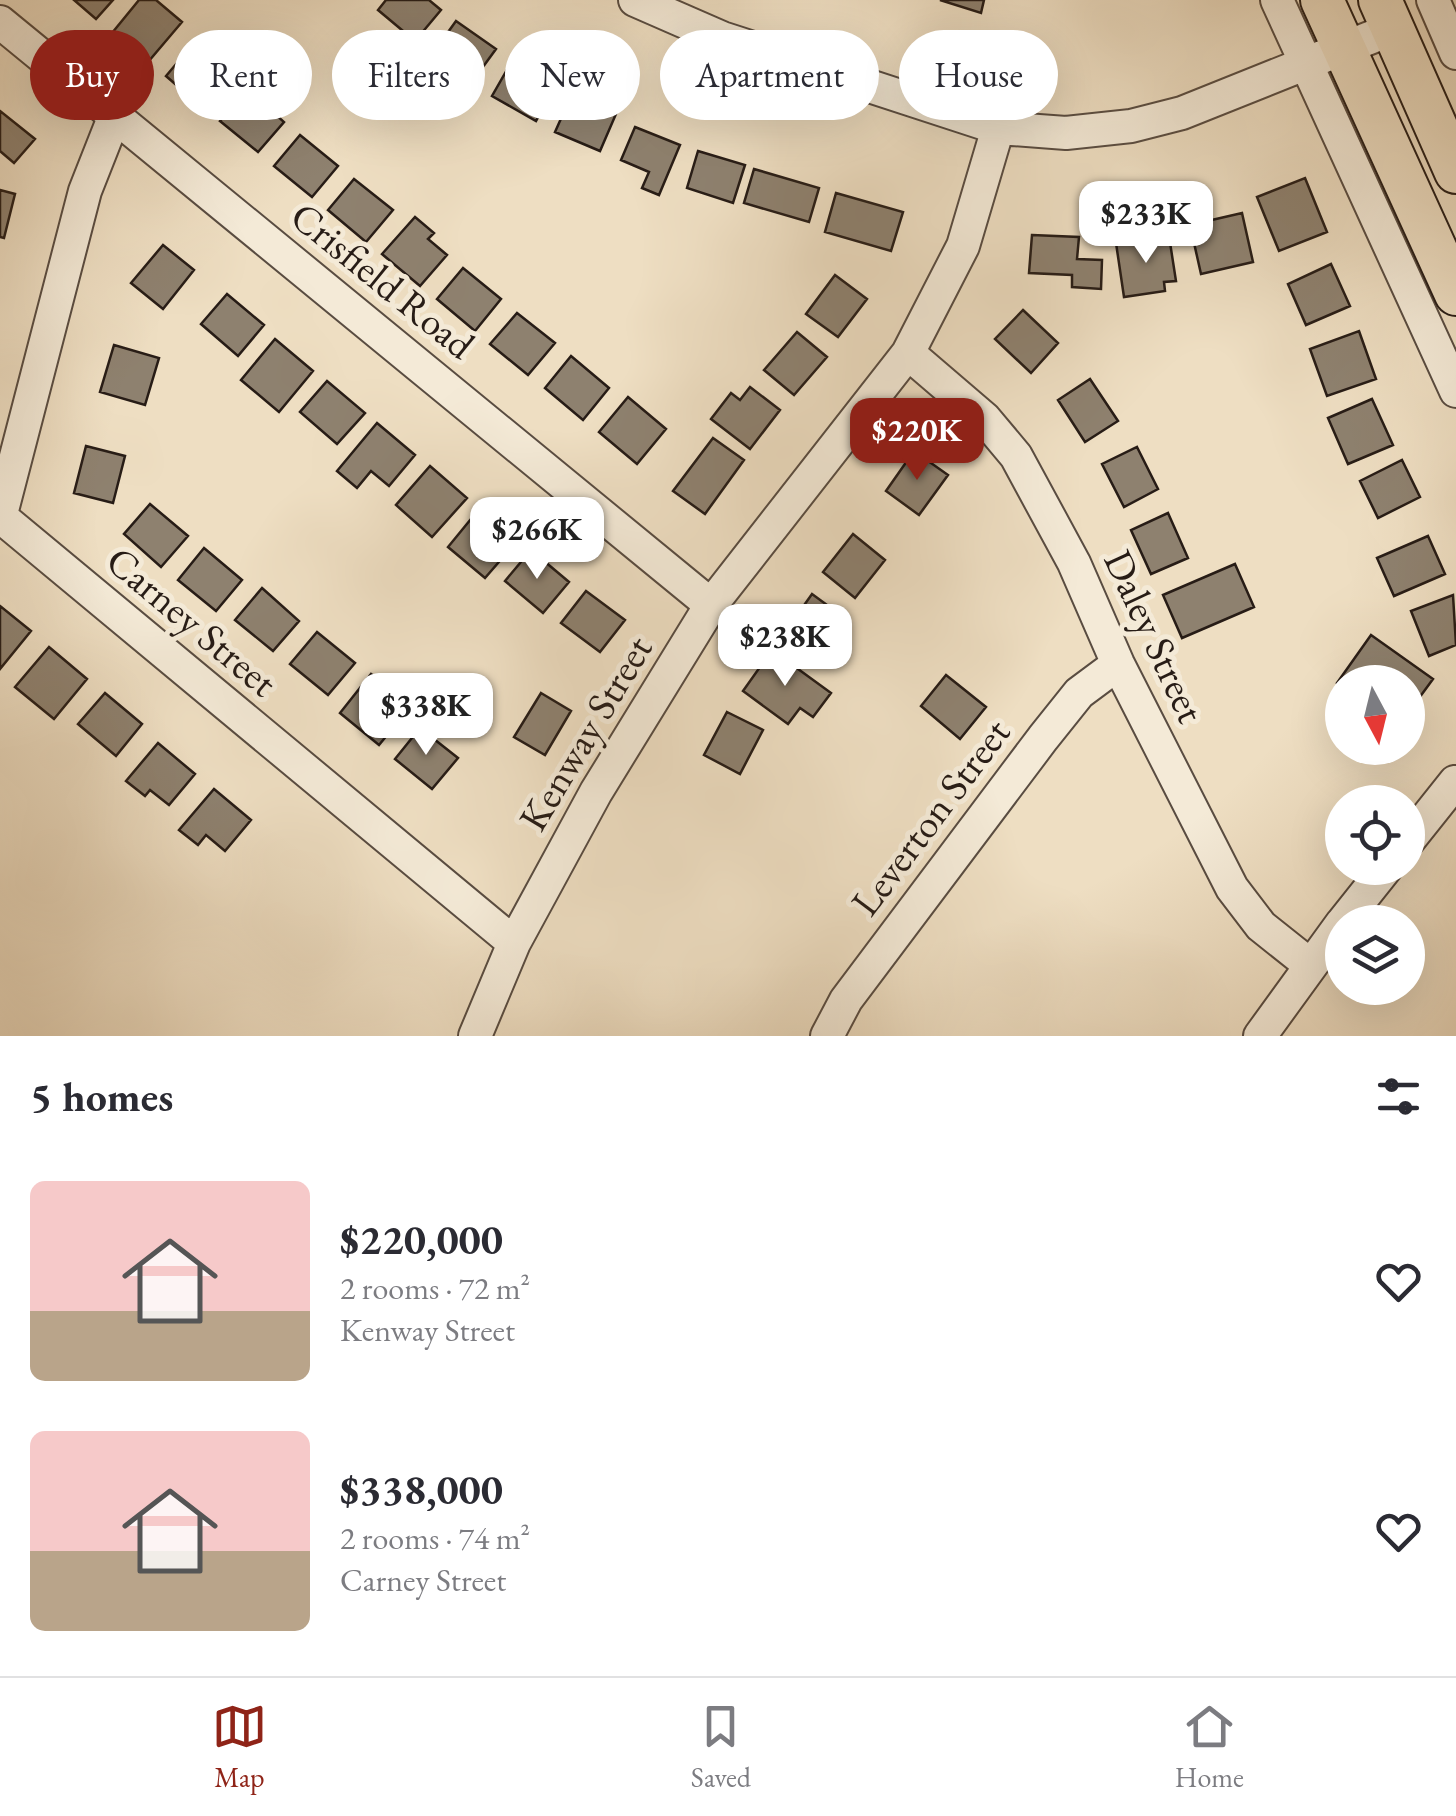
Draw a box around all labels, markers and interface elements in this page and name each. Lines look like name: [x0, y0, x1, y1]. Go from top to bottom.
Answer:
chip: Buy: [30, 30, 154, 120]
chip: Rent: [174, 30, 312, 120]
chip: Filters: [332, 30, 485, 120]
chip: New: [505, 30, 640, 120]
chip: Apartment: [660, 30, 879, 120]
chip: House: [899, 30, 1058, 120]
pin: $233K: [1076, 181, 1216, 266]
street label: Crisfield Road: [280, 190, 486, 371]
text: $233K: [1101, 192, 1191, 234]
pin: $220K: [847, 398, 987, 483]
text: $220K: [872, 409, 962, 451]
pin: $266K: [467, 497, 607, 582]
text: $266K: [492, 508, 582, 550]
street label: Carney Street: [96, 534, 289, 708]
street label: Daley Street: [1092, 541, 1218, 731]
pin: $238K: [715, 604, 855, 689]
text: $238K: [740, 615, 830, 657]
street label: Kenway Street: [506, 625, 664, 840]
north arrow: [1325, 665, 1425, 765]
map controls: [1325, 665, 1425, 1005]
pin: $338K: [356, 673, 496, 758]
text: $338K: [381, 684, 471, 726]
street label: Leverton Street: [839, 708, 1021, 926]
button: locate: [1325, 785, 1425, 885]
button: layers: [1325, 905, 1425, 1005]
text: 5 homes: [30, 1069, 173, 1124]
icon: filters: [1371, 1069, 1426, 1124]
text: $220,000: [340, 1212, 503, 1267]
icon: home: [110, 1221, 230, 1341]
icon: heart: [1371, 1254, 1426, 1309]
text: 2 rooms · 72 m²: [340, 1267, 530, 1309]
text: Kenway Street: [340, 1309, 515, 1351]
text: $338,000: [340, 1462, 503, 1517]
icon: home: [110, 1471, 230, 1591]
icon: heart: [1371, 1504, 1426, 1559]
text: 2 rooms · 74 m²: [340, 1517, 530, 1559]
text: Carney Street: [340, 1559, 506, 1601]
tab: Map: [212, 1699, 267, 1795]
tab: Saved: [691, 1699, 751, 1795]
tab: Home: [1175, 1699, 1244, 1795]

